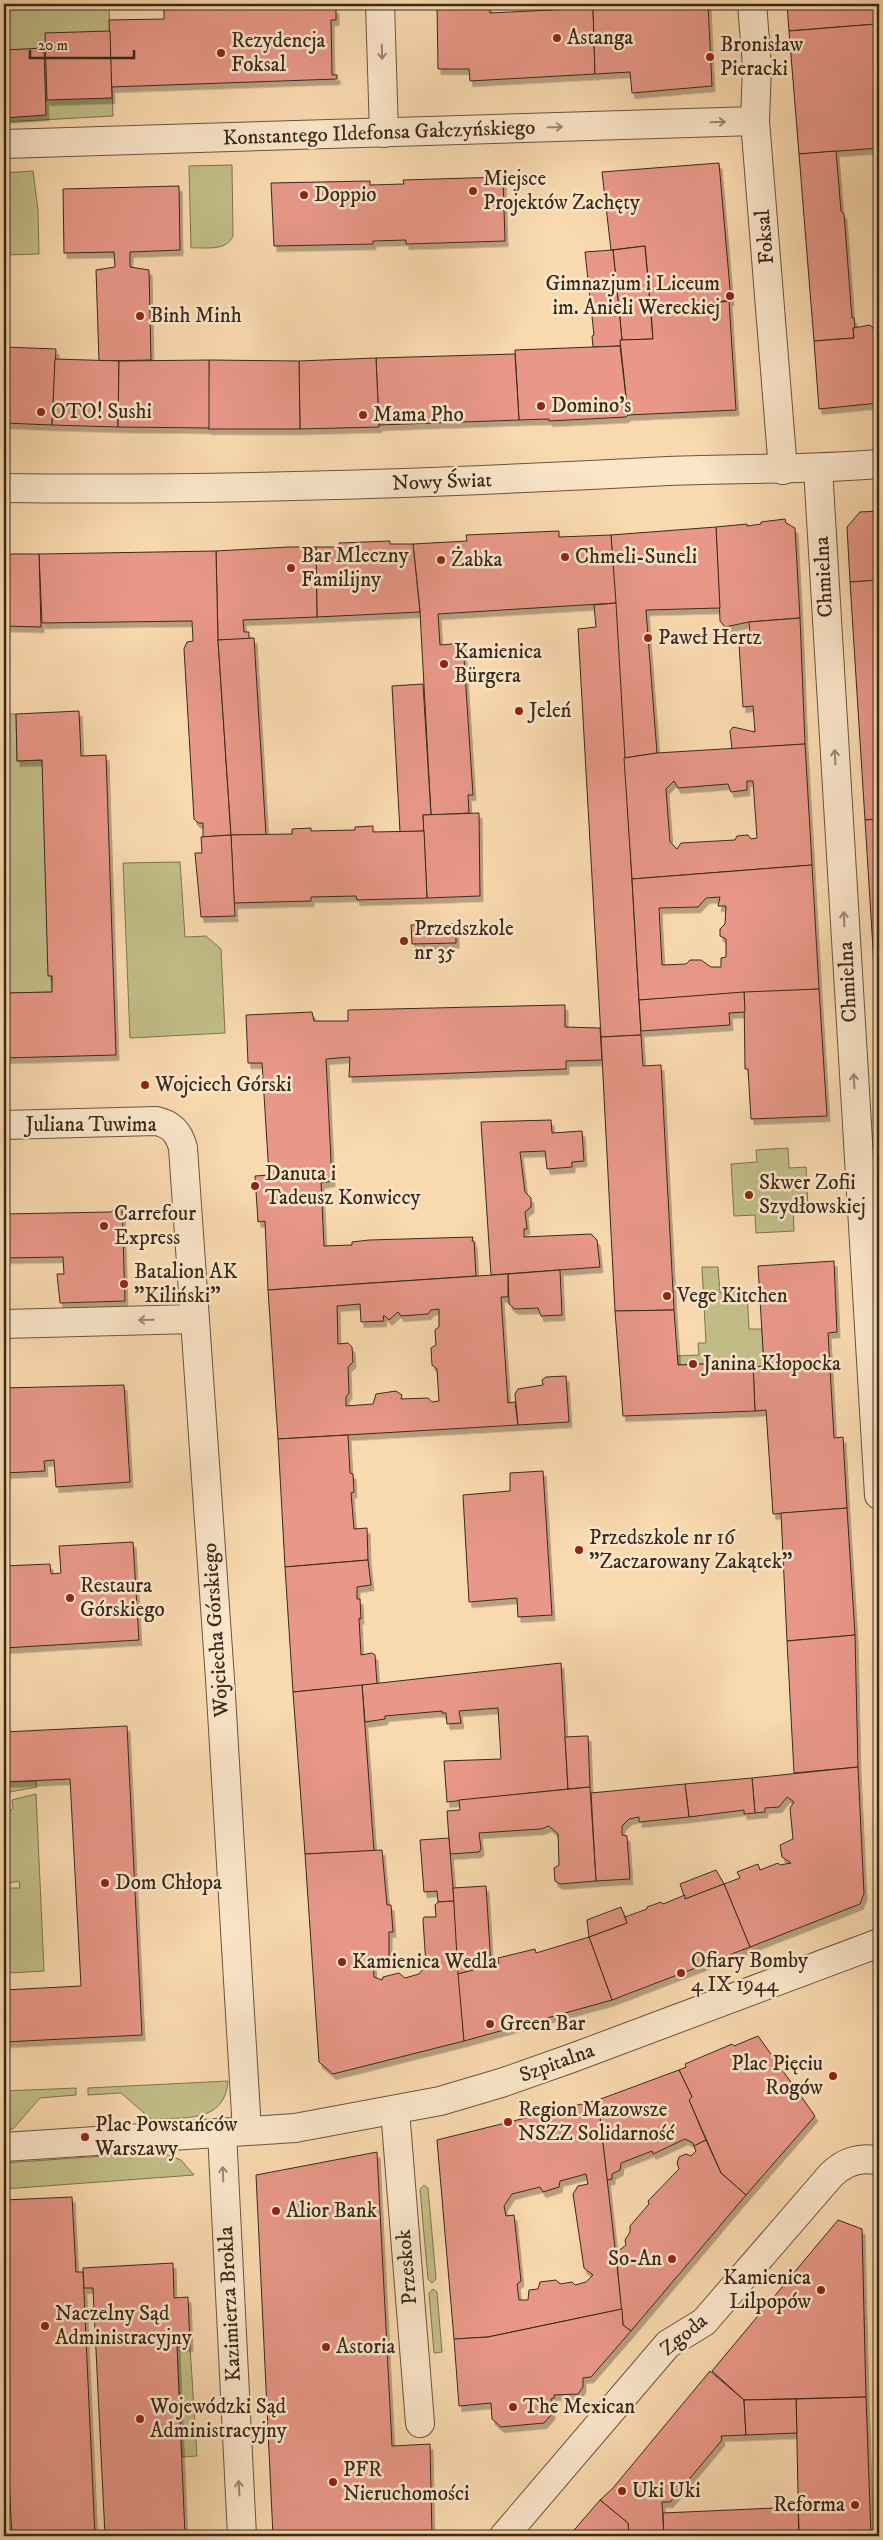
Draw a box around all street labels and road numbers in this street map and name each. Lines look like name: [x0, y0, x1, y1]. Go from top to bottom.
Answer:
street label: Konstantego Ildefonsa Gałczyńskiego: [222, 115, 536, 151]
street label: Foksal: [750, 208, 780, 266]
street label: Nowy Świat: [391, 465, 493, 497]
street label: Chmielna: [809, 536, 839, 618]
street label: Chmielna: [833, 941, 863, 1023]
street label: Juliana Tuwima: [23, 1112, 157, 1138]
street label: Wojciecha Górskiego: [197, 1542, 235, 1719]
street label: Szpitalna: [516, 2037, 598, 2089]
street label: Kazimierza Brokla: [213, 2226, 247, 2382]
street label: Przeskok: [391, 2228, 423, 2306]
street label: Zgoda: [655, 2308, 713, 2362]

